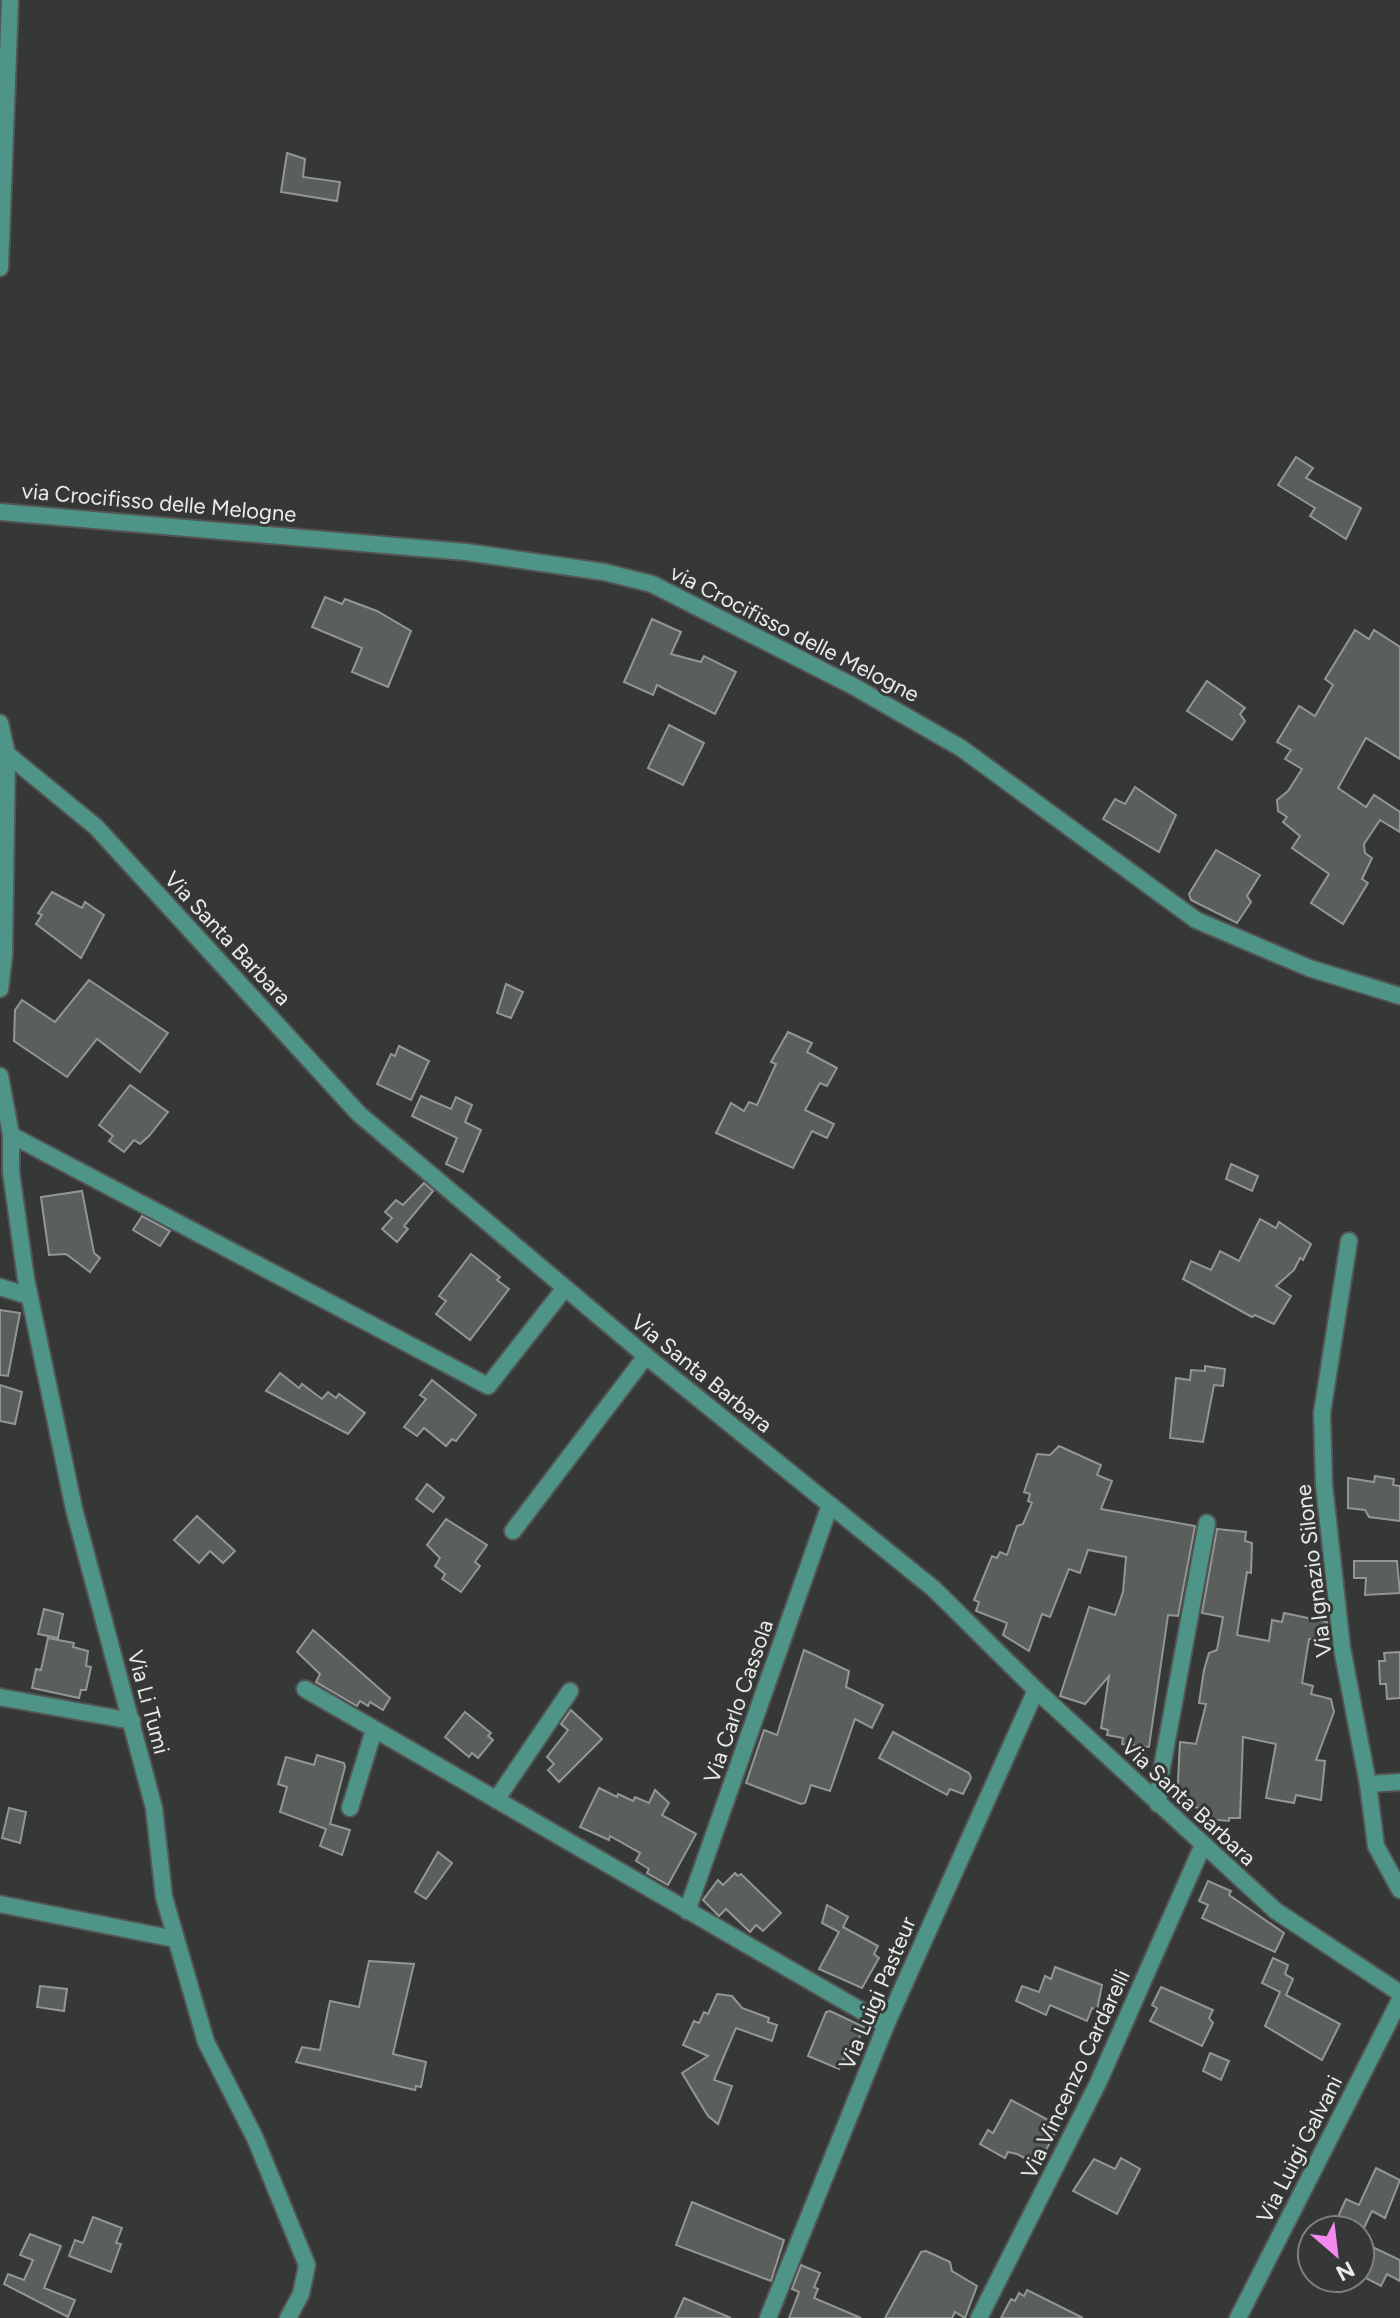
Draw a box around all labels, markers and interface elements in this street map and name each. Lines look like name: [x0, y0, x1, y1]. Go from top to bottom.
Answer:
street label: via Crocifisso delle Melogne: [20, 477, 297, 528]
street label: via Crocifisso delle Melogne: [666, 559, 924, 708]
street label: Via Santa Barbara: [158, 866, 297, 1011]
street label: Via Santa Barbara: [626, 1308, 778, 1439]
street label: Via Ignazio Silone: [1289, 1483, 1337, 1659]
street label: Via Carlo Cassola: [698, 1616, 779, 1786]
street label: Via Li Tumi: [122, 1647, 175, 1757]
street label: Via Santa Barbara: [1116, 1733, 1261, 1872]
street label: Via Luigi Pasteur: [833, 1912, 922, 2074]
street label: Via Vincenzo Cardarelli: [1015, 1965, 1136, 2183]
street label: Via Luigi Galvani: [1251, 2071, 1348, 2227]
north arrow: [1296, 2214, 1376, 2294]
text: N: [1331, 2255, 1359, 2287]

